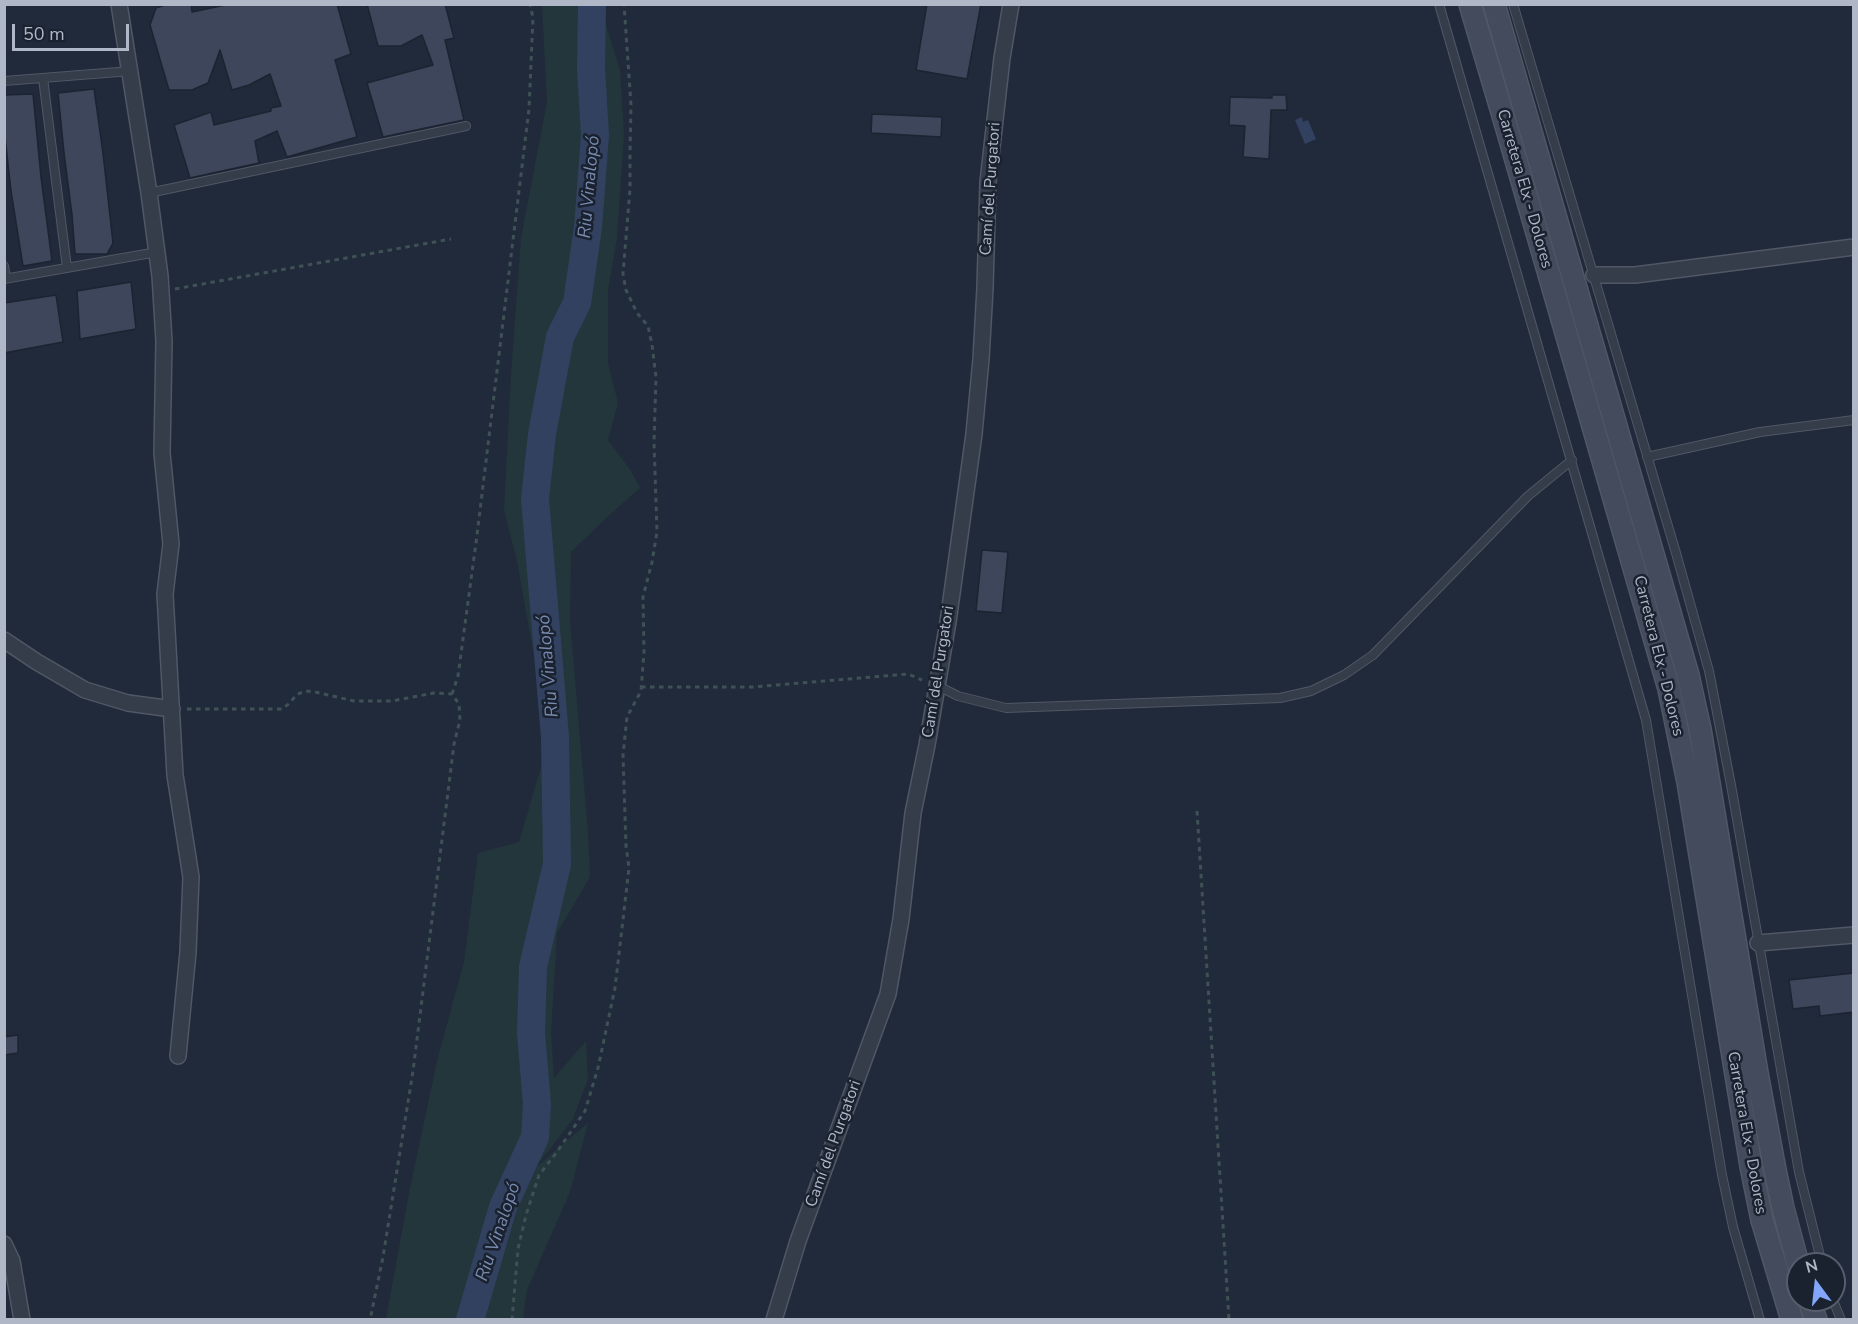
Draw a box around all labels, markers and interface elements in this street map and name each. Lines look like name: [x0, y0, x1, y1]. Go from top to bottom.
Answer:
scale bar: [15, 12, 132, 50]
text: 50 m: [23, 22, 65, 46]
street label: Carretera Elx - Dolores: [1492, 107, 1556, 271]
street label: Camí del Purgatori: [977, 122, 1005, 256]
water label: Riu Vinalopó: [575, 135, 605, 239]
street label: Carretera Elx - Dolores: [1629, 574, 1687, 738]
street label: Camí del Purgatori: [919, 605, 959, 739]
water label: Riu Vinalopó: [534, 614, 564, 718]
street label: Carretera Elx - Dolores: [1722, 1050, 1770, 1216]
street label: Camí del Purgatori: [802, 1078, 866, 1210]
water label: Riu Vinalopó: [472, 1180, 526, 1284]
north arrow: [1786, 1252, 1846, 1312]
text: N: [1803, 1254, 1820, 1279]

